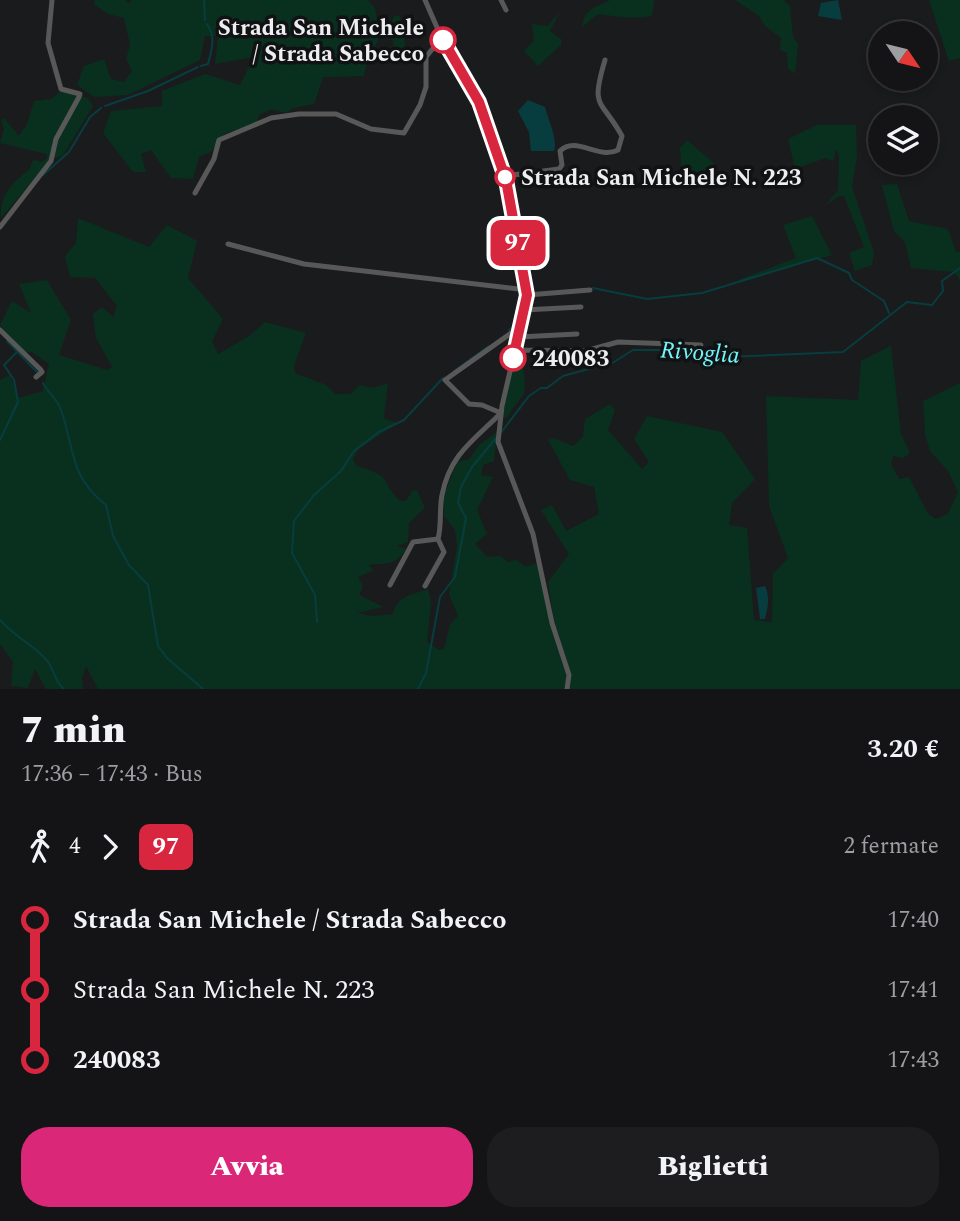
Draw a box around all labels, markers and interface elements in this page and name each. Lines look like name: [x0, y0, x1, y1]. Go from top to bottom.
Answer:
place label: Strada San Michele / Strada Sabecco: [218, 11, 424, 72]
north arrow: [868, 21, 938, 91]
map controls: [868, 21, 938, 175]
marker: Strada San Michele / Strada Sabecco: [430, 27, 456, 53]
button: layers: [868, 105, 938, 175]
place label: Strada San Michele N. 223: [521, 161, 802, 196]
marker: Strada San Michele N. 223: [495, 167, 515, 187]
line badge: 97: [486, 220, 550, 266]
text: 97: [505, 225, 531, 261]
water label: Rivoglia: [659, 332, 741, 374]
place label: 240083: [532, 342, 610, 377]
marker: 240083: [500, 345, 526, 371]
text: 7 min: [21, 702, 126, 760]
text: 3.20 €: [867, 729, 939, 769]
text: 17:36 – 17:43 · Bus: [21, 757, 203, 792]
icon: walk: [21, 828, 59, 866]
icon: forward: [91, 828, 129, 866]
text: 4: [69, 829, 81, 864]
text: 97: [153, 829, 179, 865]
text: 2 fermate: [843, 829, 939, 864]
text: Strada San Michele / Strada Sabecco: [73, 900, 506, 940]
text: 17:40: [887, 903, 939, 938]
text: Strada San Michele N. 223: [73, 970, 374, 1010]
text: 17:41: [887, 973, 939, 1008]
text: 240083: [73, 1040, 161, 1080]
text: 17:43: [887, 1043, 939, 1078]
button: Avvia: [21, 1127, 473, 1207]
button: Biglietti: [487, 1127, 939, 1207]

